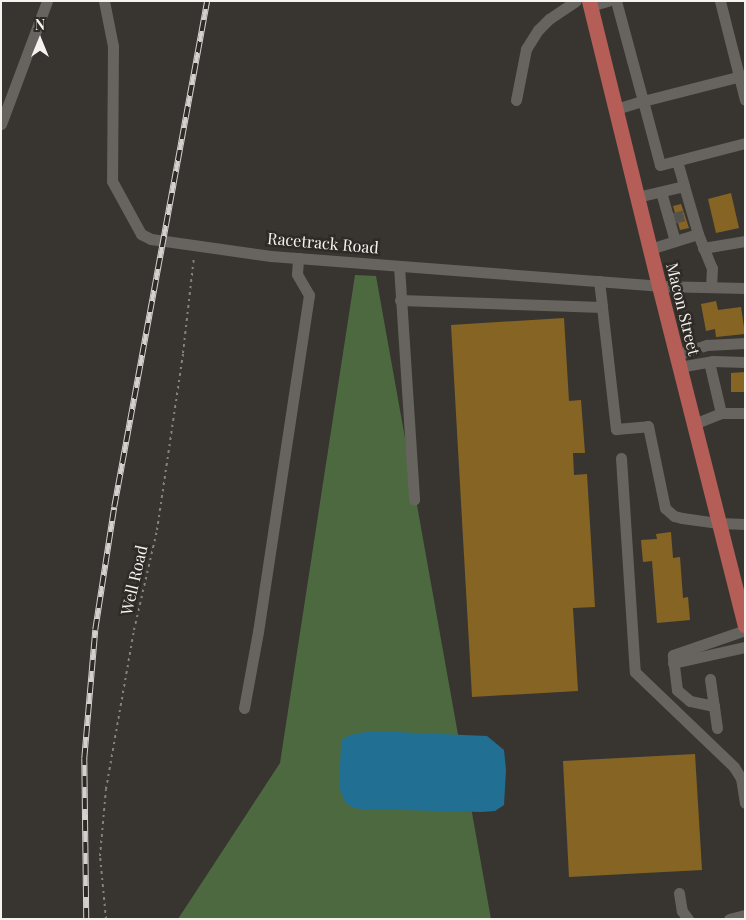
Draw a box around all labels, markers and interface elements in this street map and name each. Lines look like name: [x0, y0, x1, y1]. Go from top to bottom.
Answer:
north arrow: [15, 15, 65, 65]
text: N: [35, 15, 45, 34]
street label: Racetrack Road: [266, 229, 380, 257]
street label: Macon Street: [662, 261, 704, 357]
street label: Well Road: [117, 543, 151, 617]

